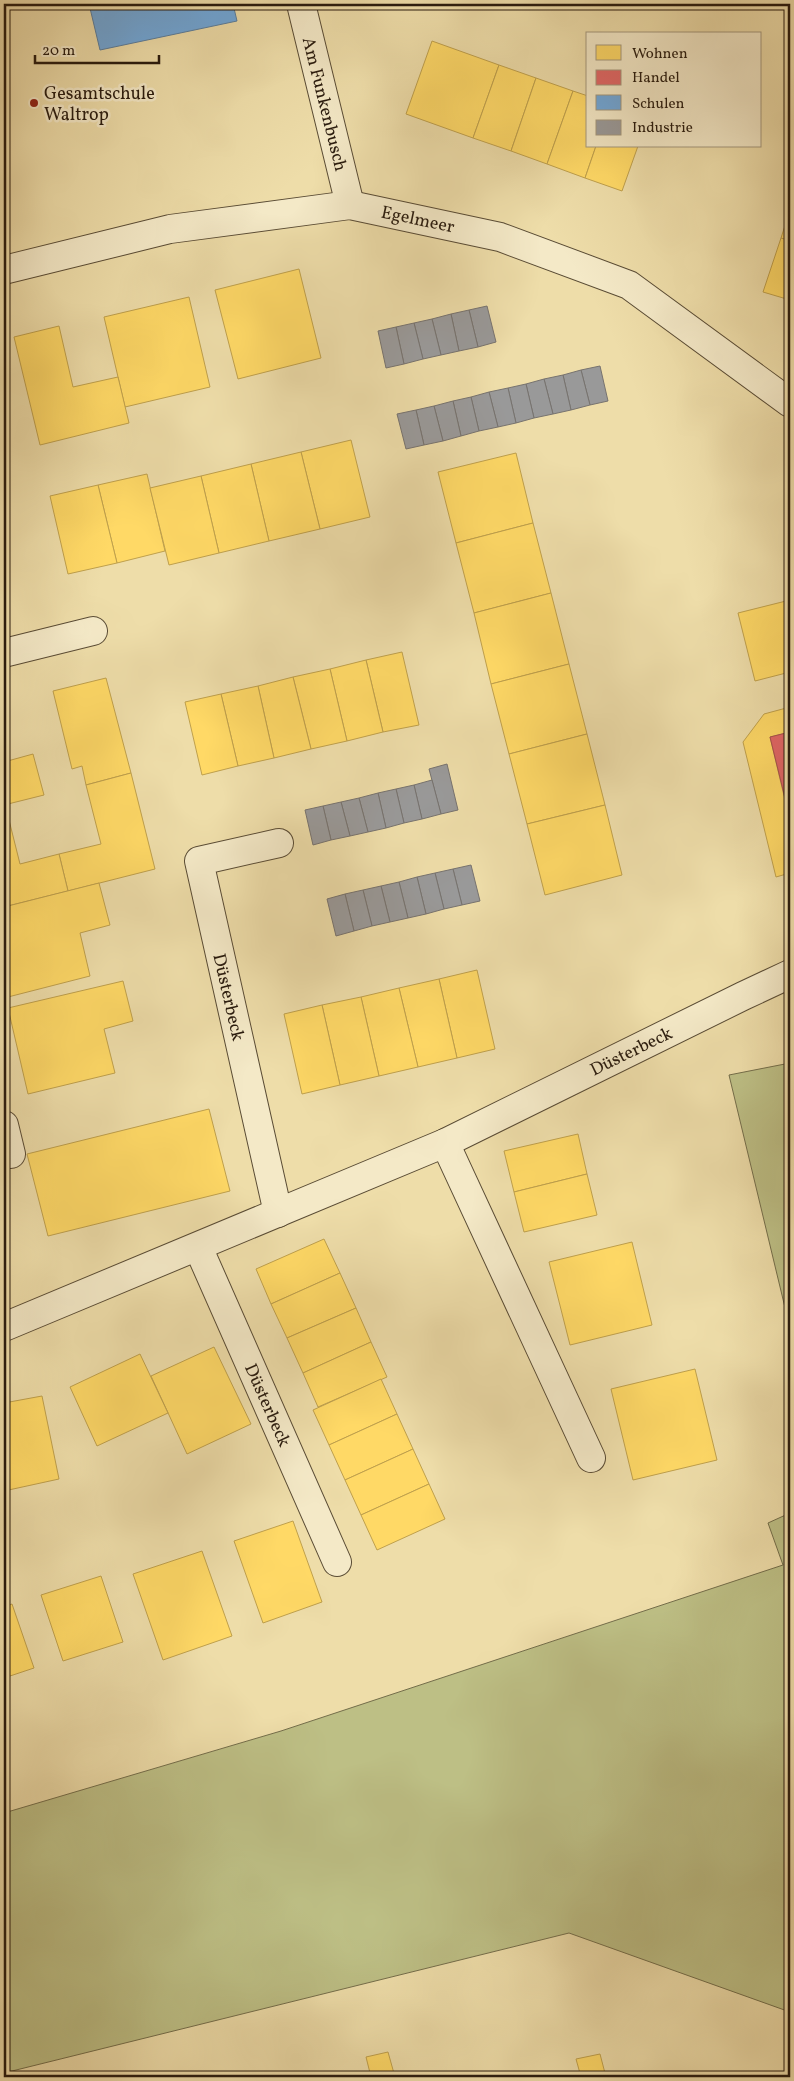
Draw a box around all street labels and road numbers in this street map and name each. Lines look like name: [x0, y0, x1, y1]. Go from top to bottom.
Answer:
street label: Am Funkenbusch: [295, 35, 352, 174]
street label: Egelmeer: [379, 200, 457, 241]
street label: Düsterbeck: [205, 951, 250, 1044]
street label: Düsterbeck: [586, 1022, 677, 1083]
street label: Düsterbeck: [237, 1360, 296, 1452]

